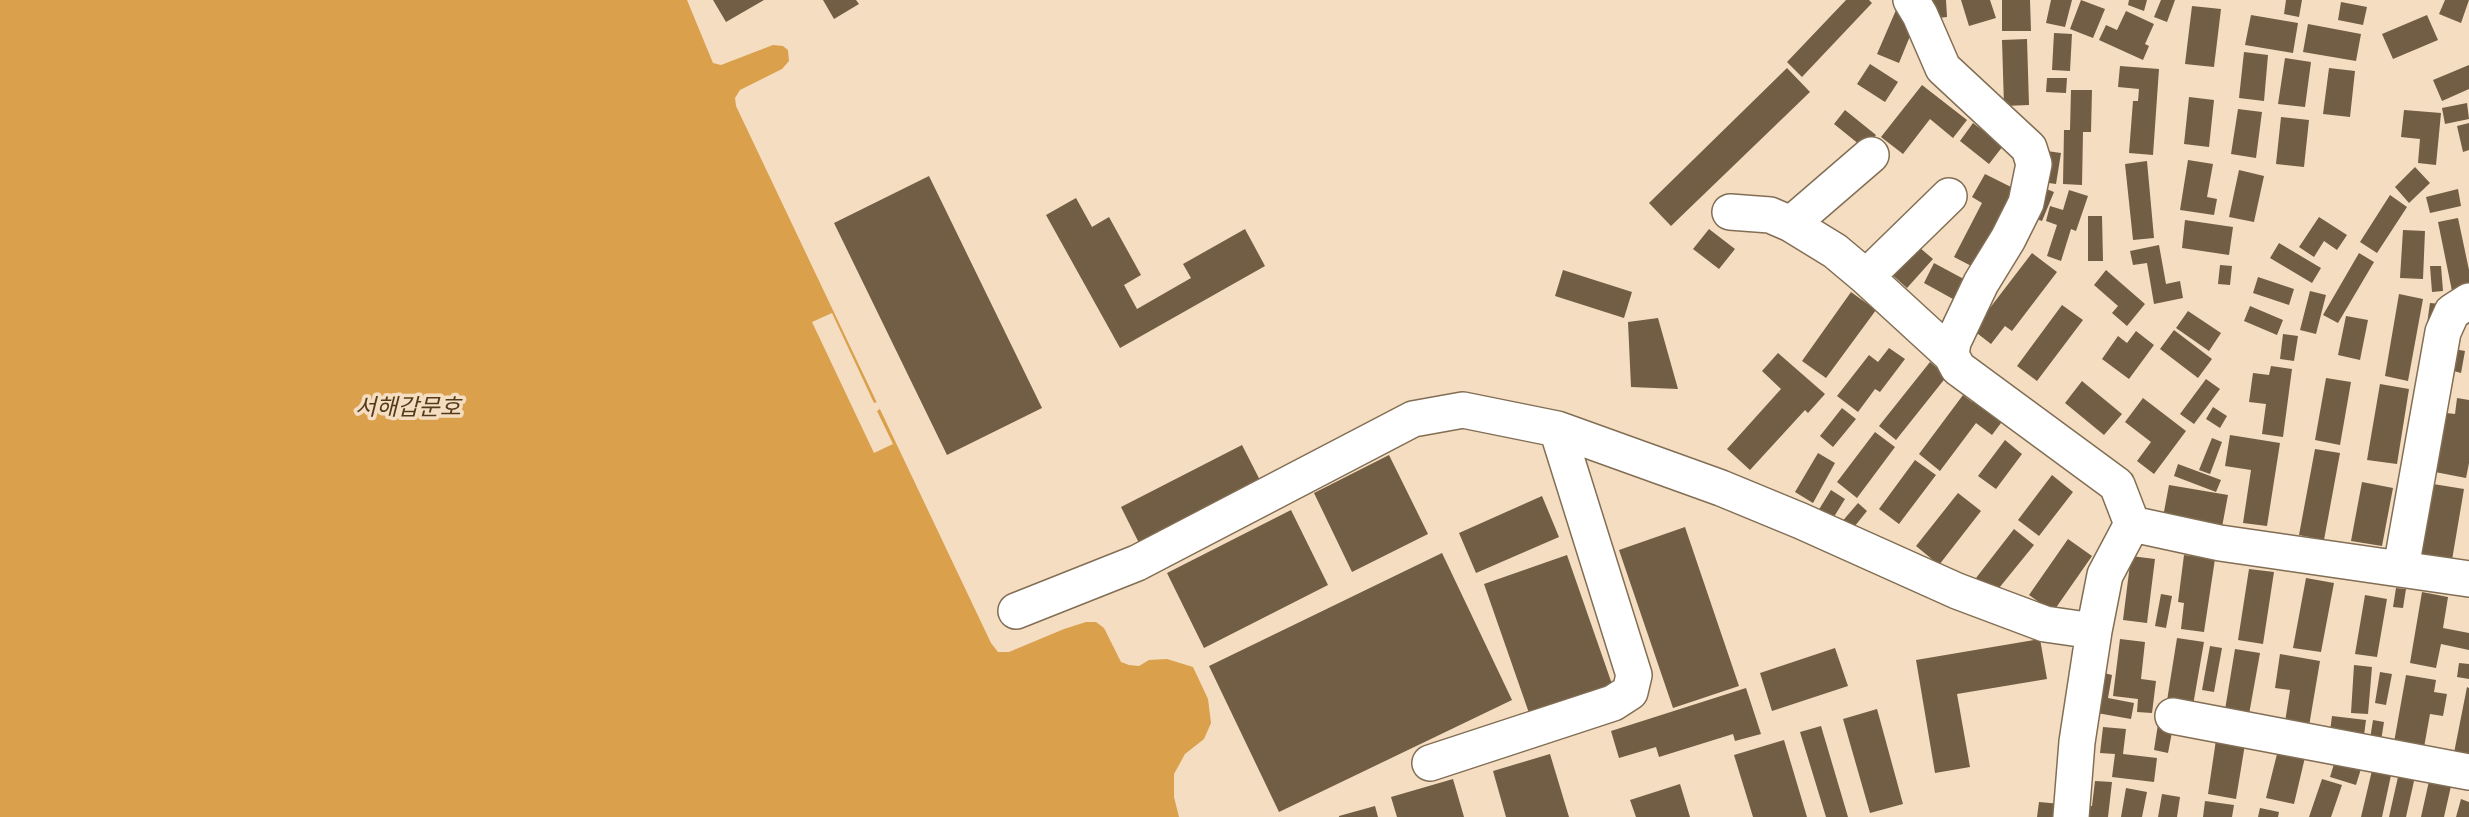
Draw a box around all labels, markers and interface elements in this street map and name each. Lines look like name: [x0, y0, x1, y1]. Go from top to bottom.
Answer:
water label: 서해갑문호: [355, 393, 461, 421]

